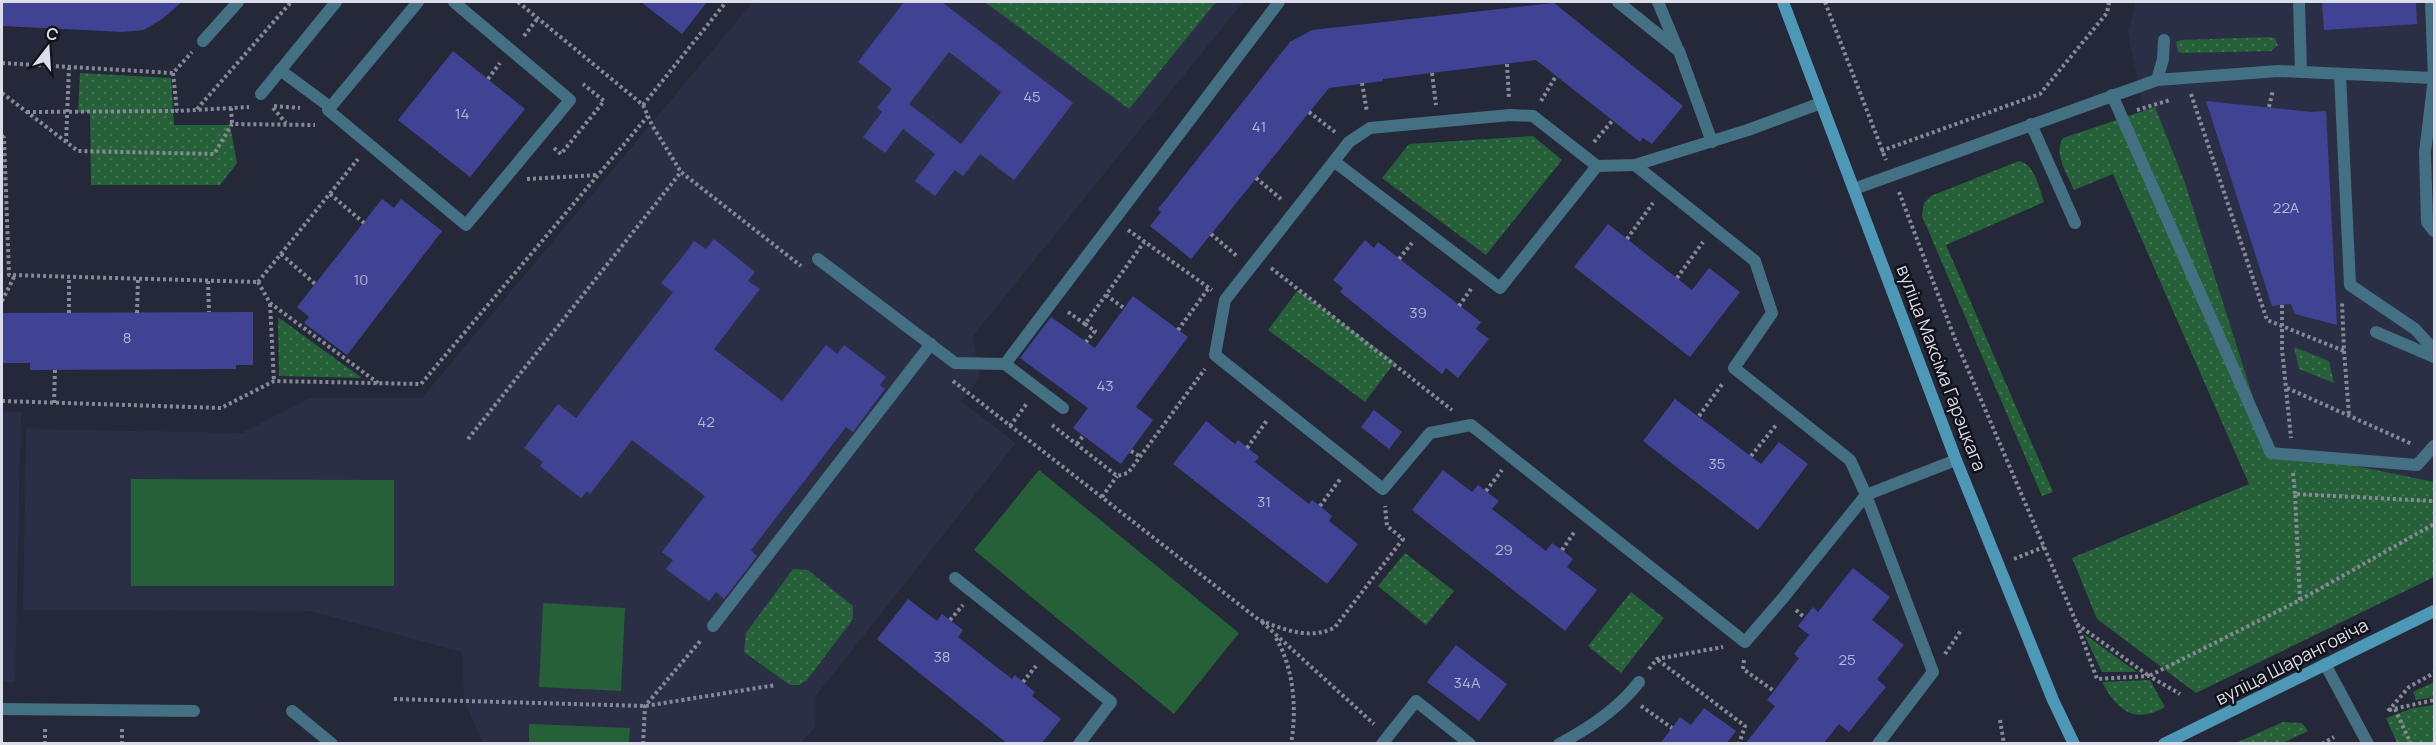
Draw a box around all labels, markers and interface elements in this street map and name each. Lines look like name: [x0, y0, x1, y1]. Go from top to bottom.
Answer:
north arrow: [18, 18, 78, 78]
text: С: [44, 21, 61, 46]
house number: 45: [1023, 86, 1041, 107]
house number: 14: [455, 103, 469, 124]
house number: 41: [1252, 116, 1266, 137]
house number: 22А: [2273, 197, 2300, 218]
street label: вуліца Максіма Гарэцкага: [1892, 261, 1992, 474]
house number: 10: [354, 269, 369, 290]
house number: 39: [1409, 302, 1427, 323]
house number: 8: [123, 327, 131, 348]
house number: 43: [1096, 375, 1114, 396]
house number: 42: [697, 411, 715, 432]
house number: 35: [1709, 453, 1725, 474]
house number: 31: [1257, 491, 1271, 512]
house number: 29: [1495, 539, 1513, 560]
street label: вуліца Шаранговіча: [2211, 612, 2372, 710]
house number: 38: [933, 646, 951, 667]
house number: 25: [1838, 649, 1856, 670]
house number: 34А: [1454, 672, 1481, 693]

